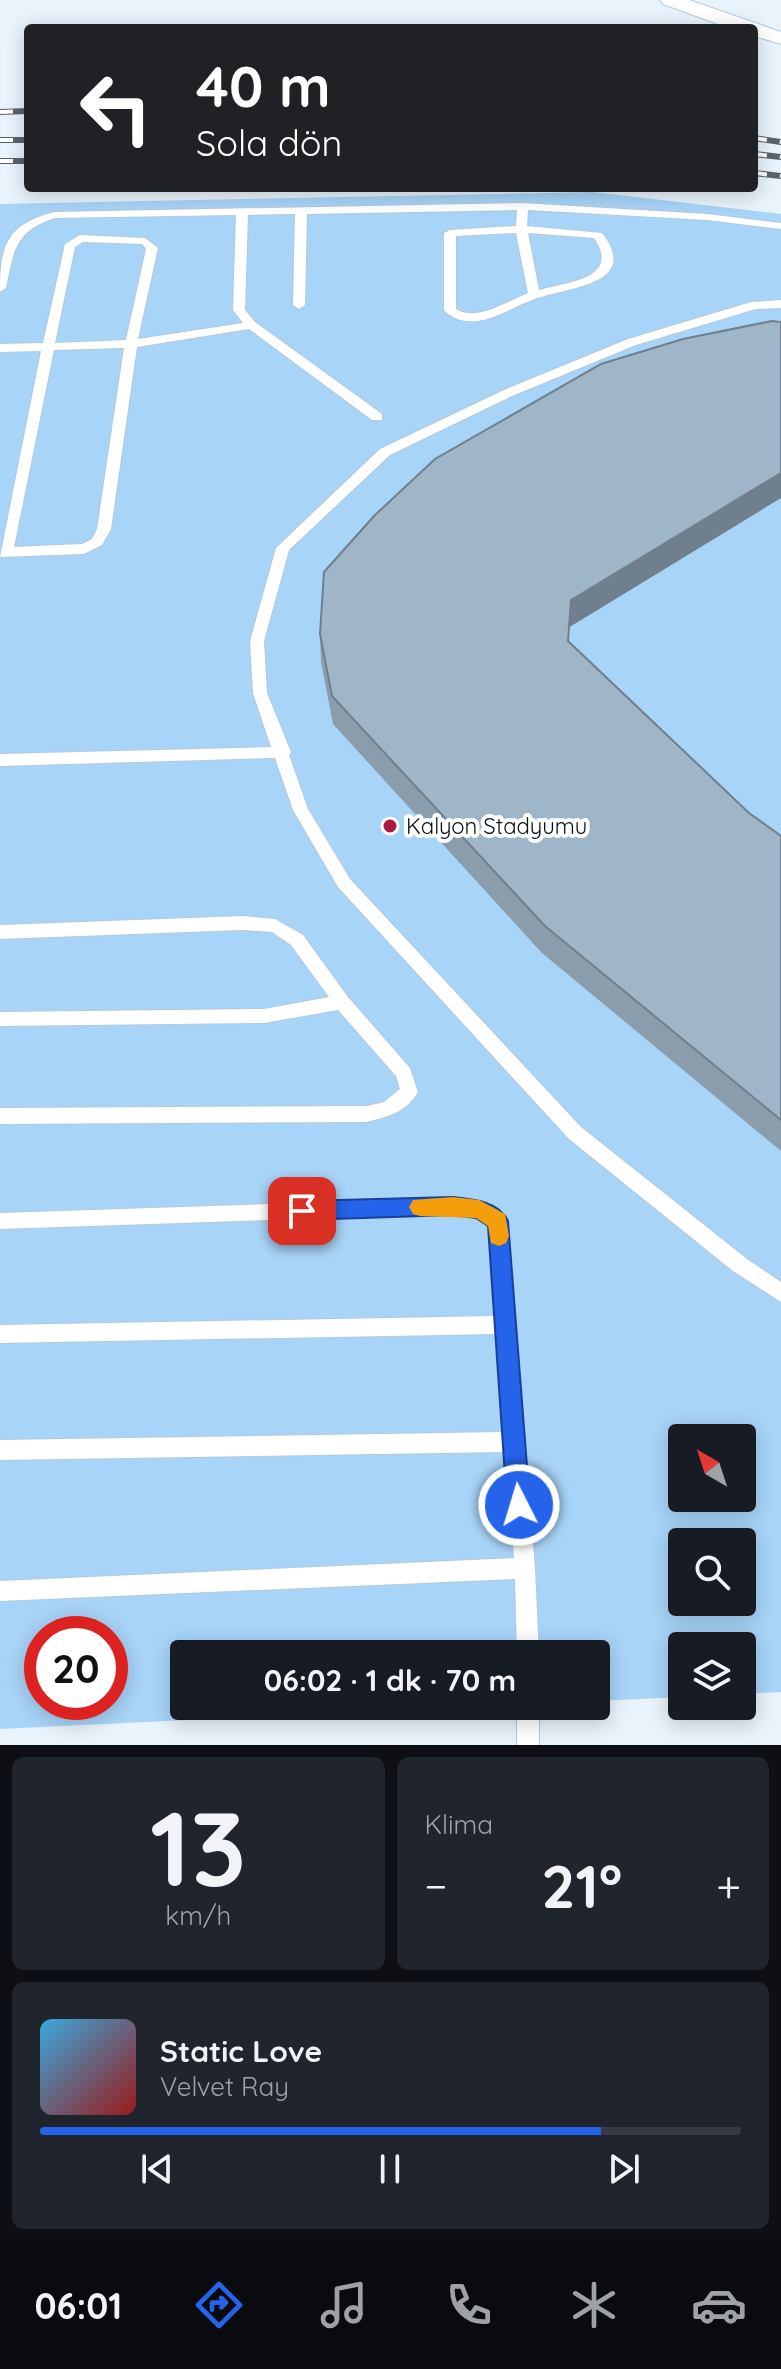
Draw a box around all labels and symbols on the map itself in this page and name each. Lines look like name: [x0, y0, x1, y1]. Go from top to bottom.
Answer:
place label: Kalyon Stadyumu: [406, 812, 587, 840]
marker: Kalyon Stadyumu: [381, 817, 399, 835]
pin: [268, 1177, 336, 1245]
north arrow: [668, 1424, 756, 1512]
position arrow: [477, 1463, 561, 1547]
speed limit sign: 20: [24, 1616, 128, 1720]

